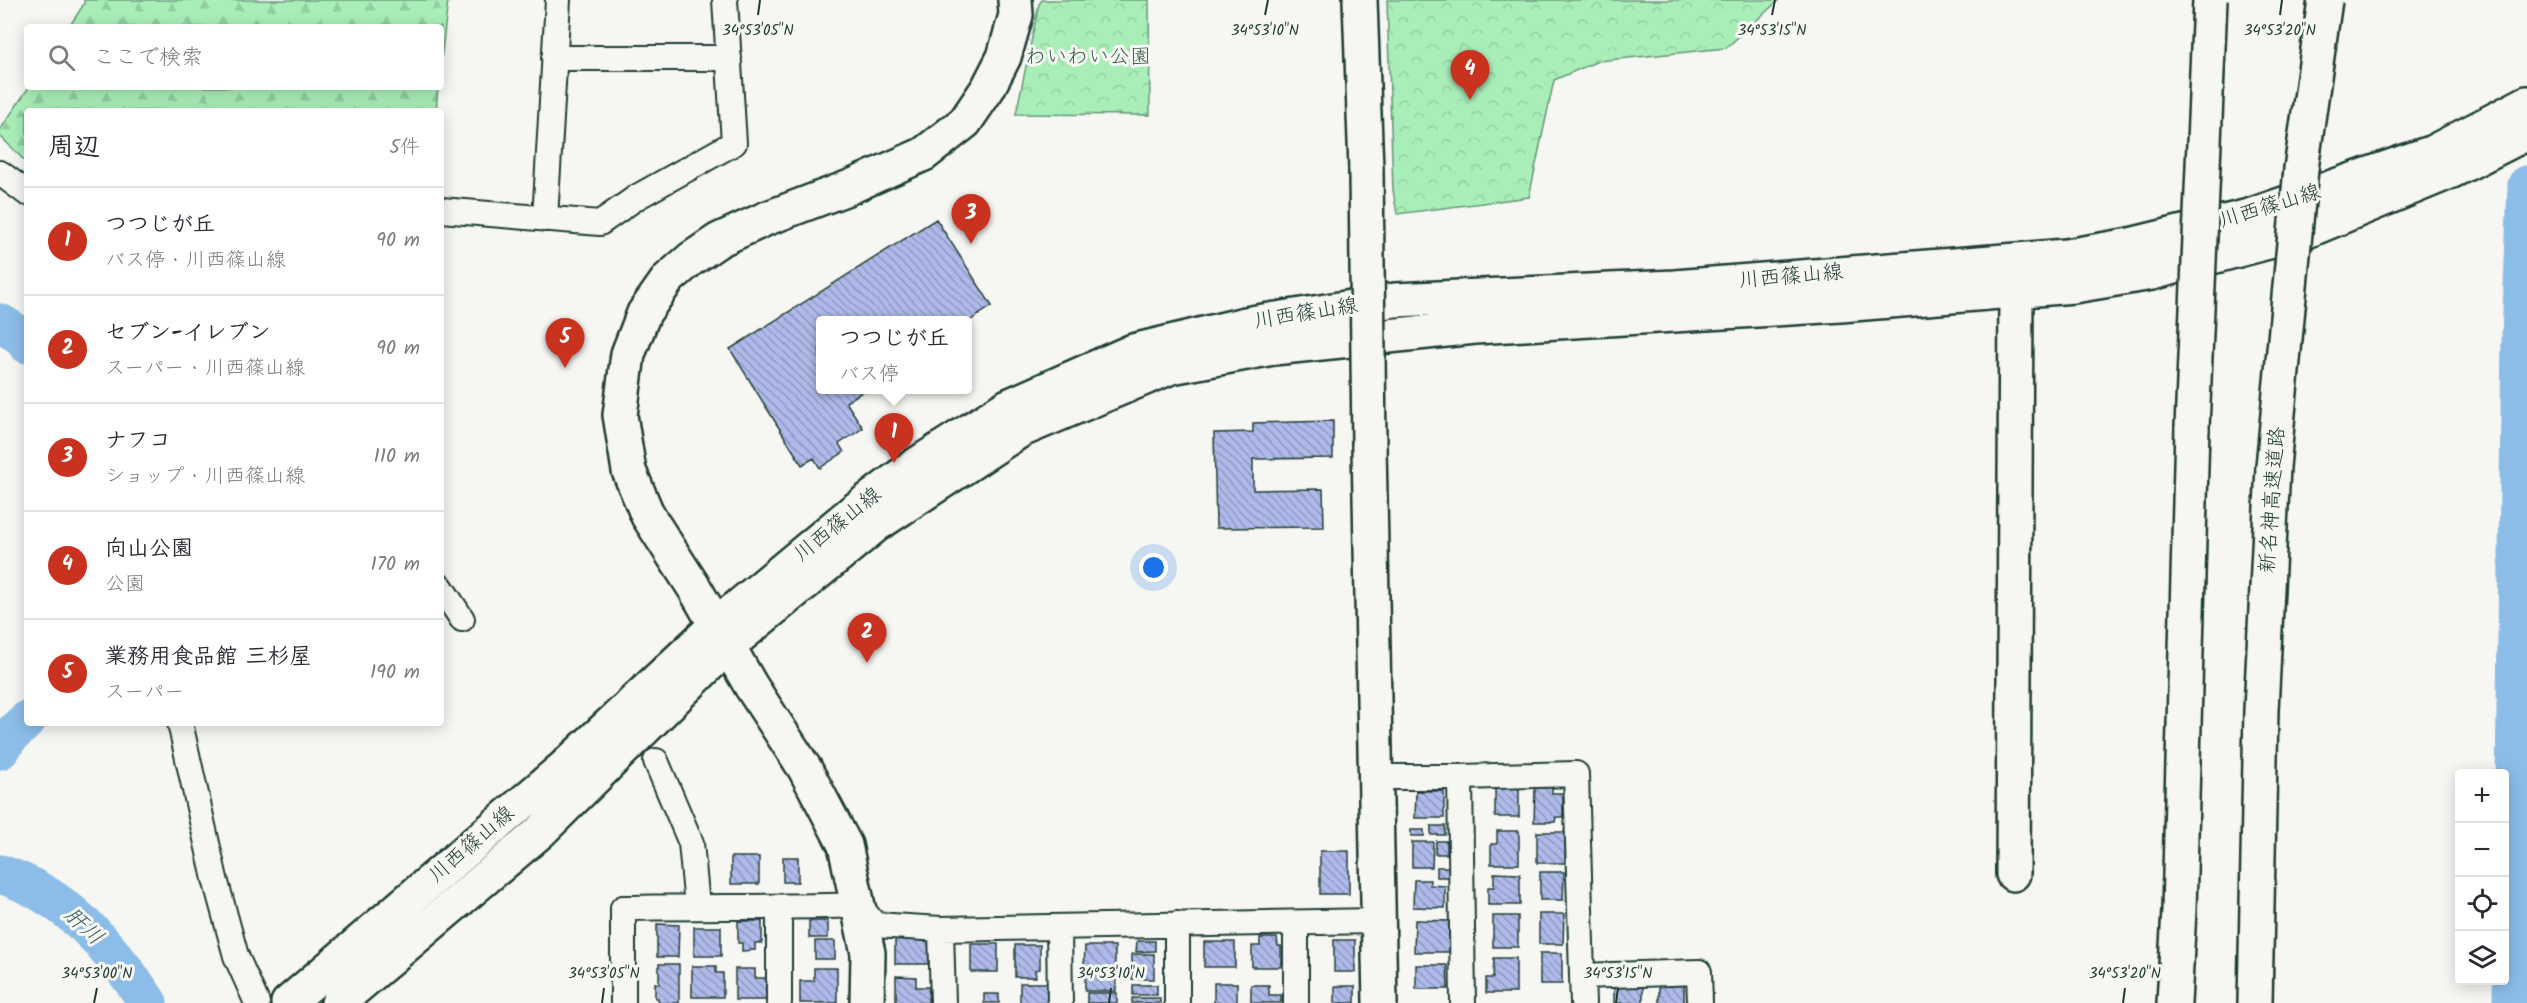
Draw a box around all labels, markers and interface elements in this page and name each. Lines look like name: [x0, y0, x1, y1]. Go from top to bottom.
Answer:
text: 34°53'05"N: [722, 19, 794, 43]
text: 34°53'10"N: [1231, 19, 1299, 43]
text: 34°53'15"N: [1738, 19, 1806, 43]
text: 34°53'20"N: [2244, 19, 2316, 43]
search box: [24, 24, 444, 90]
icon: search: [45, 41, 78, 74]
text: ここで検索: [93, 41, 203, 76]
park label: わいわい公園: [1025, 41, 1151, 74]
pin: 4: [1450, 51, 1490, 100]
text: 周辺: [48, 127, 100, 169]
text: 5件: [389, 132, 420, 164]
street label: 川西篠山線: [2215, 176, 2325, 238]
pin: 3: [952, 194, 990, 244]
text: つつじが丘: [105, 208, 215, 243]
text: 1: [64, 225, 71, 257]
text: 90 m: [376, 225, 420, 257]
text: バス停 · 川西篠山線: [105, 245, 286, 277]
street label: 川西篠山線: [1737, 256, 1845, 298]
street label: 川西篠山線: [1252, 289, 1360, 339]
text: セブン-イレブン: [105, 316, 271, 351]
popup: [816, 316, 972, 394]
pin: 5: [546, 318, 584, 368]
text: つつじが丘: [839, 322, 949, 357]
text: 2: [62, 333, 73, 365]
text: 90 m: [376, 333, 420, 365]
text: スーパー · 川西篠山線: [105, 353, 305, 385]
text: バス停: [839, 359, 899, 391]
pin: 1: [874, 414, 914, 463]
text: ナフコ: [105, 424, 171, 459]
street label: 新名神高速道路: [2251, 426, 2295, 574]
text: 3: [62, 441, 73, 473]
text: 110 m: [374, 441, 420, 473]
text: ショップ · 川西篠山線: [105, 461, 305, 493]
street label: 川西篠山線: [787, 479, 889, 571]
text: 向山公園: [105, 532, 193, 567]
text: 4: [62, 549, 73, 581]
text: 170 m: [371, 549, 420, 581]
your location: [1139, 553, 1168, 582]
text: 公園: [105, 569, 145, 601]
pin: 2: [848, 614, 886, 663]
text: 業務用食品館 三杉屋: [105, 640, 311, 675]
text: 5: [62, 657, 73, 689]
text: 190 m: [370, 657, 420, 689]
text: スーパー: [105, 677, 184, 709]
map controls: [2455, 769, 2509, 985]
button: +: [2455, 769, 2509, 823]
street label: 川西篠山線: [422, 798, 522, 892]
button: −: [2455, 823, 2509, 877]
button: locate: [2455, 877, 2509, 931]
water label: 肝川: [55, 899, 111, 955]
button: layers: [2455, 931, 2509, 985]
text: 34°53'00"N: [62, 962, 132, 986]
text: 34°53'05"N: [568, 962, 640, 986]
text: 34°53'10"N: [1077, 962, 1145, 986]
text: 34°53'15"N: [1584, 962, 1652, 986]
text: 34°53'20"N: [2089, 962, 2161, 986]

